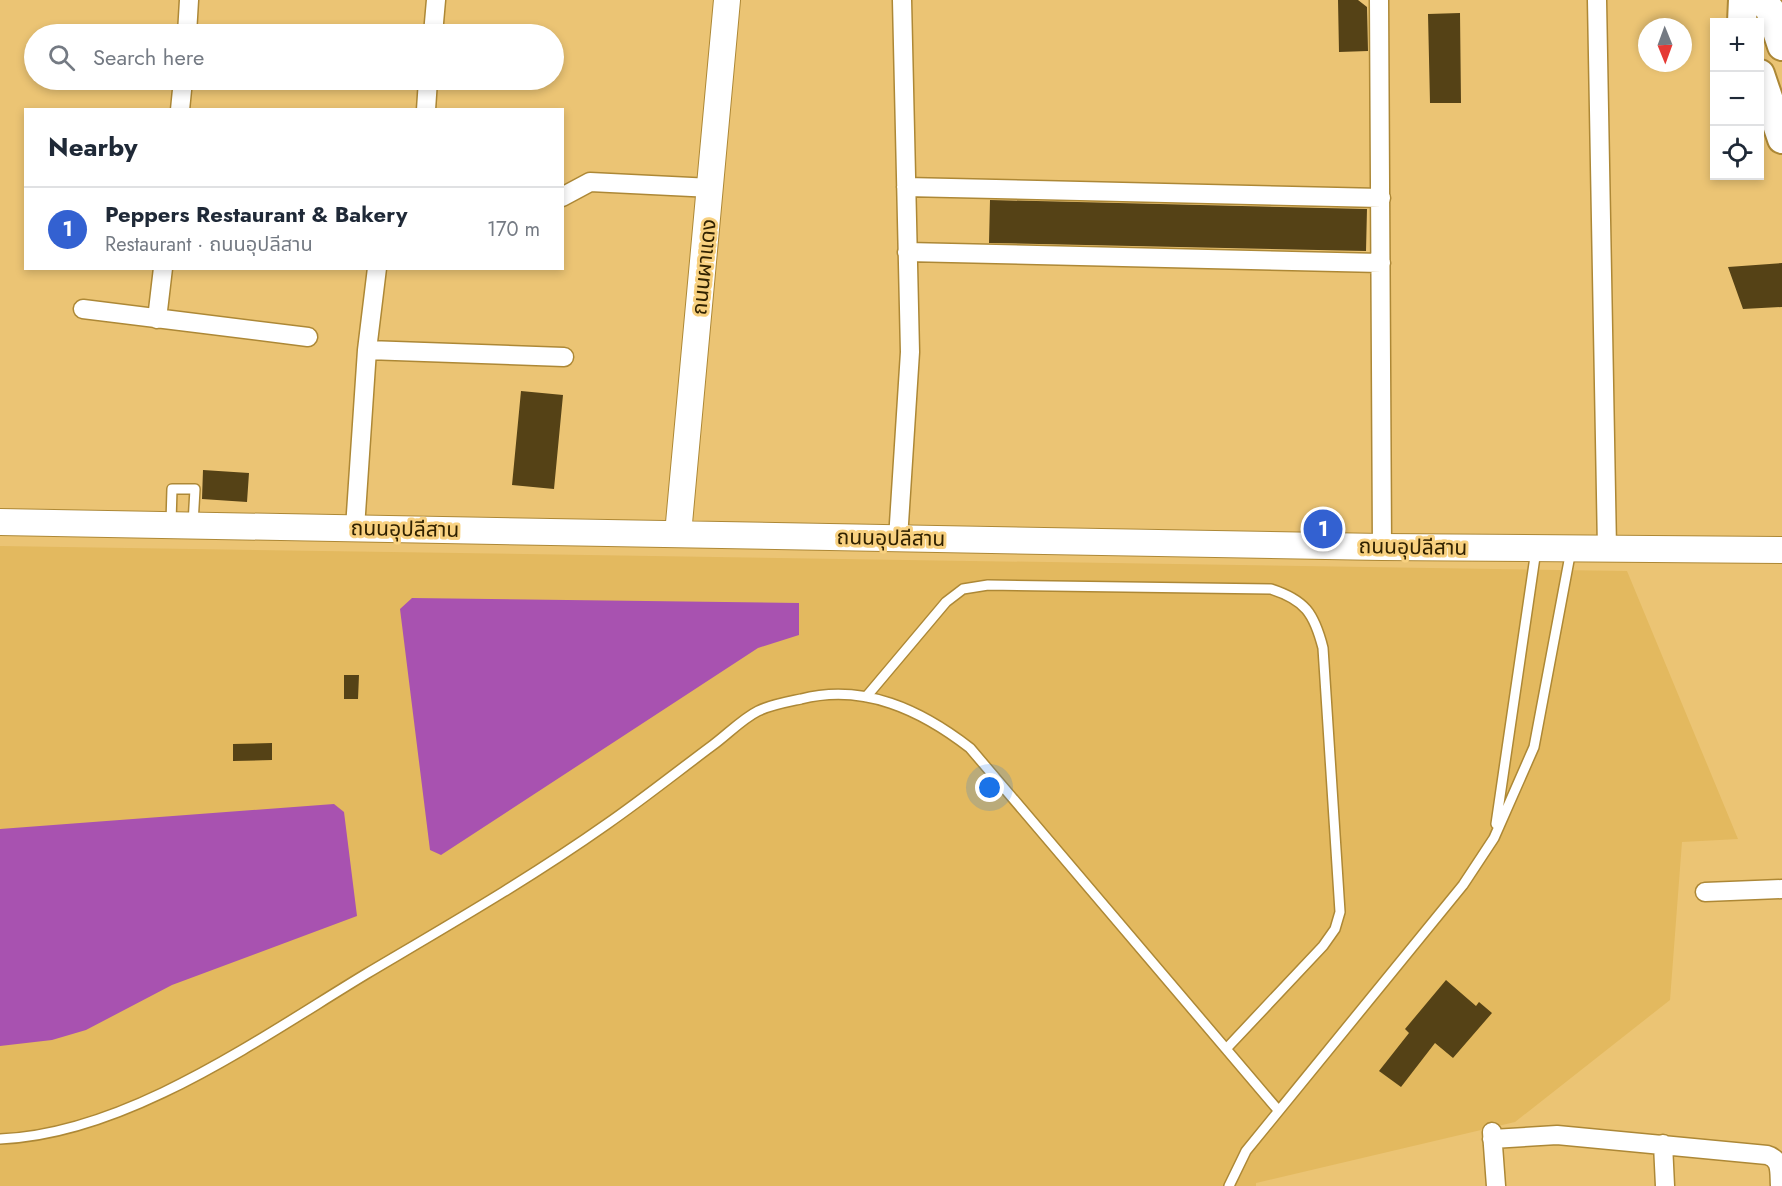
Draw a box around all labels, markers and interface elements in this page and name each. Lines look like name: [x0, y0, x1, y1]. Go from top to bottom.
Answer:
north arrow: [1638, 18, 1692, 72]
map controls: [1710, 18, 1764, 180]
button: +: [1710, 18, 1764, 72]
search box: [24, 24, 564, 90]
icon: search: [45, 41, 78, 74]
text: Search here: [93, 41, 204, 73]
button: −: [1710, 72, 1764, 126]
button: locate: [1710, 126, 1764, 180]
text: Nearby: [48, 128, 137, 166]
text: Peppers Restaurant & Bakery: [105, 198, 407, 230]
text: 1: [62, 215, 73, 244]
text: 170 m: [487, 215, 540, 244]
street label: ถนนผาแดง: [684, 217, 724, 317]
text: Restaurant · ถนนอุปลีสาน: [105, 230, 313, 259]
pin: 1: [1304, 506, 1342, 552]
street label: ถนนอุปลีสาน: [350, 513, 460, 545]
street label: ถนนอุปลีสาน: [836, 522, 946, 554]
street label: ถนนอุปลีสาน: [1358, 531, 1468, 563]
your location: [975, 773, 1004, 802]

